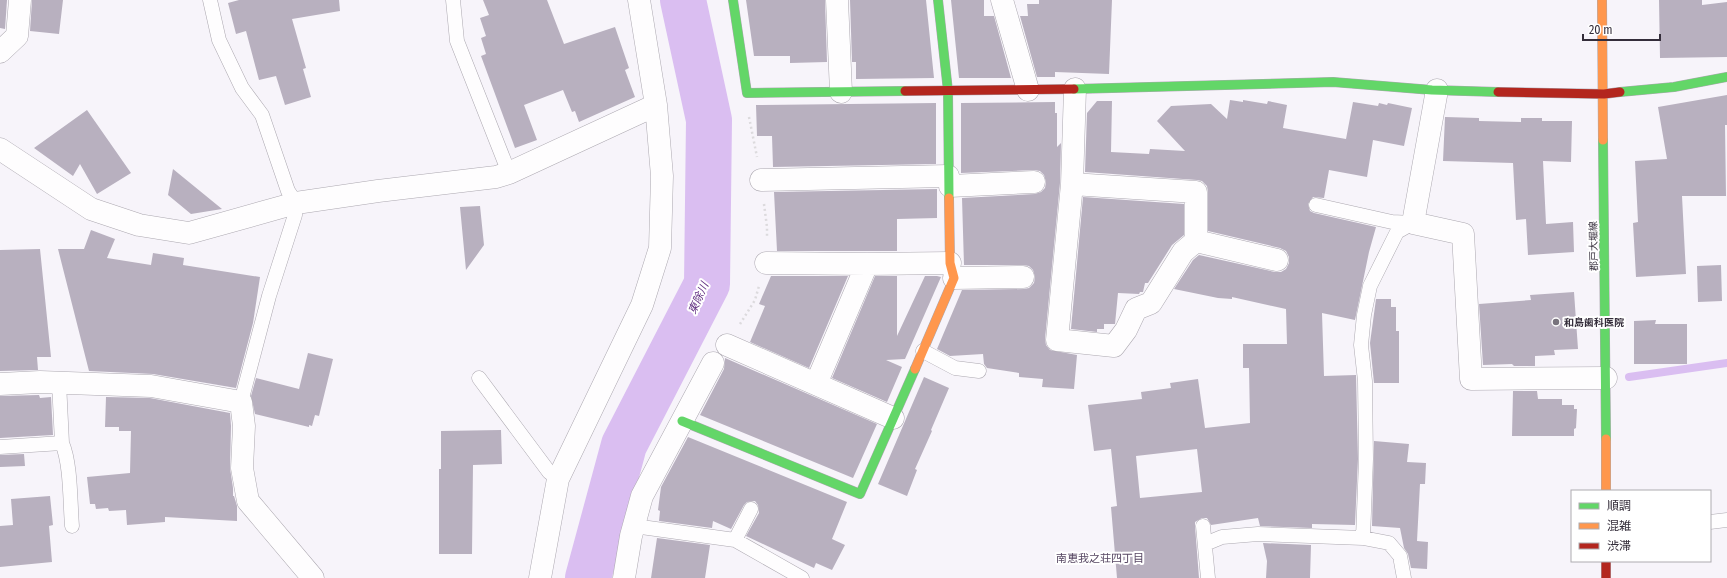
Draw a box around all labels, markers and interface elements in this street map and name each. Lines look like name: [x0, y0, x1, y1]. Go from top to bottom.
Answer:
scale bar: [1583, 16, 1660, 42]
text: 20 m: [1589, 23, 1613, 37]
street label: 郡戸大堀線: [1588, 221, 1600, 271]
water label: 東除川: [686, 280, 712, 316]
marker: 和島歯科医院: [1551, 317, 1561, 327]
place label: 和島歯科医院: [1564, 317, 1624, 329]
legend: [1571, 490, 1711, 562]
text: 順調: [1607, 499, 1631, 513]
text: 混雑: [1607, 519, 1631, 533]
text: 渋滞: [1607, 539, 1631, 553]
district label: 南恵我之荘四丁目: [1056, 552, 1144, 565]

